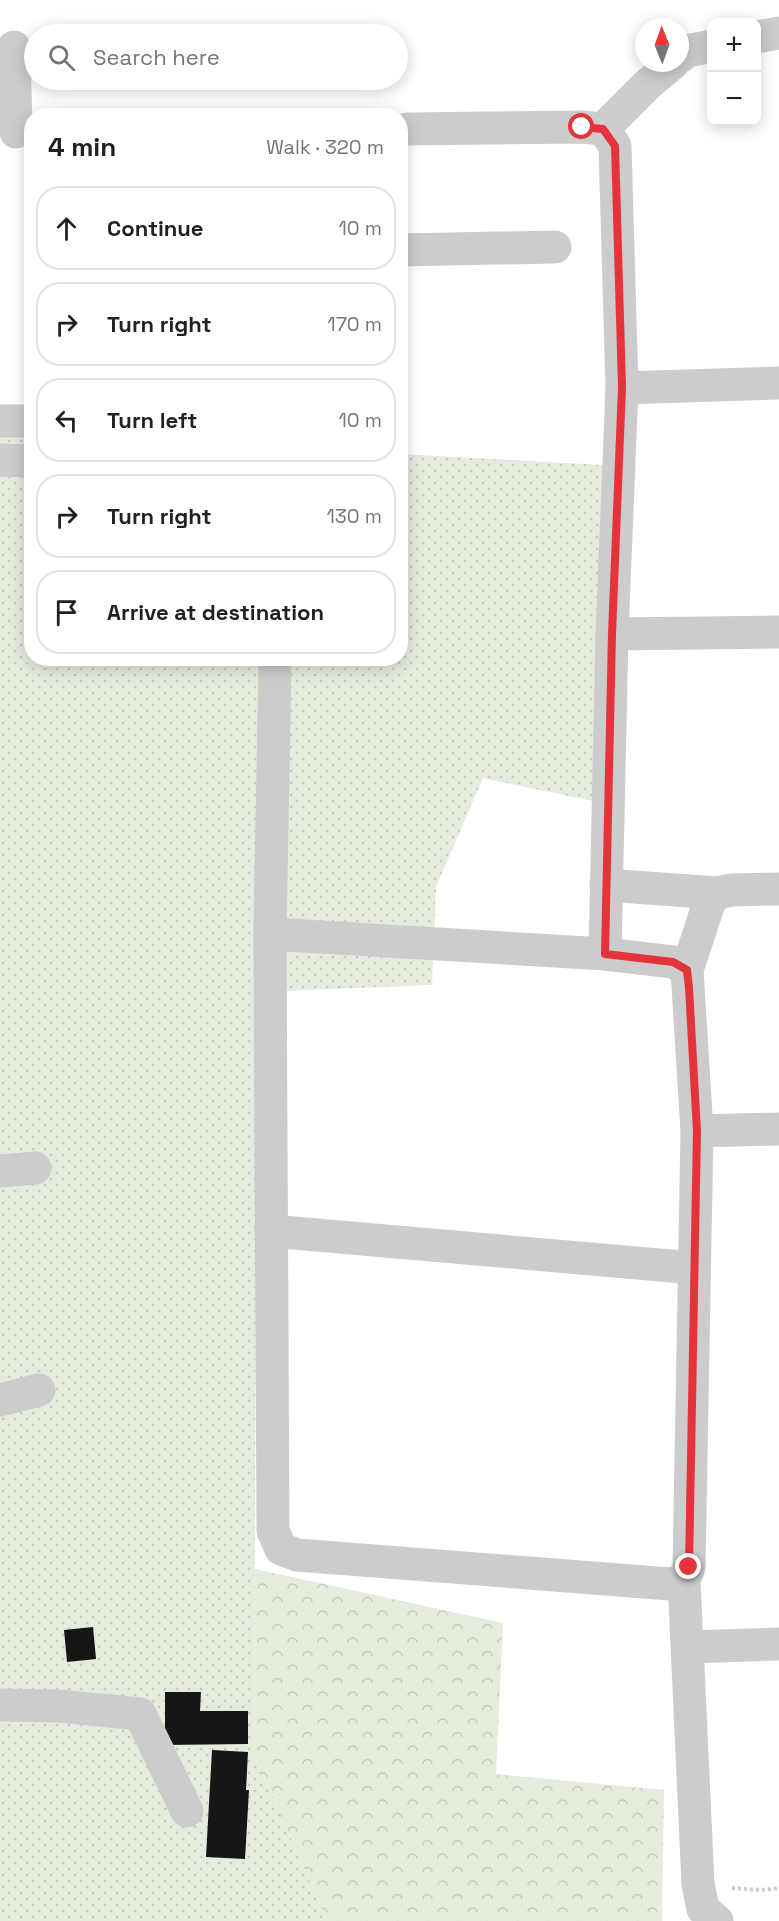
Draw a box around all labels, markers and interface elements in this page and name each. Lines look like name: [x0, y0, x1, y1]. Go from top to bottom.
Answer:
north arrow: [635, 18, 689, 72]
map controls: [707, 18, 761, 126]
button: +: [707, 18, 761, 72]
search box: [24, 24, 408, 90]
icon: search: [45, 41, 78, 74]
text: Search here: [93, 43, 220, 71]
button: −: [707, 72, 761, 126]
route start: [568, 113, 594, 139]
text: 4 min: [48, 130, 116, 164]
text: Walk · 320 m: [266, 134, 384, 160]
icon: ahead: [50, 212, 83, 245]
text: Continue: [107, 214, 203, 242]
text: 10 m: [338, 215, 382, 241]
icon: right: [50, 308, 83, 341]
text: Turn right: [107, 310, 212, 338]
text: 170 m: [327, 311, 382, 337]
icon: left: [50, 404, 83, 437]
text: Turn left: [107, 406, 197, 434]
text: 10 m: [338, 407, 382, 433]
icon: right: [50, 500, 83, 533]
text: Turn right: [107, 502, 212, 530]
text: 130 m: [326, 503, 382, 529]
icon: arrive: [50, 596, 83, 629]
text: Arrive at destination: [107, 598, 324, 626]
route end: [675, 1553, 701, 1579]

